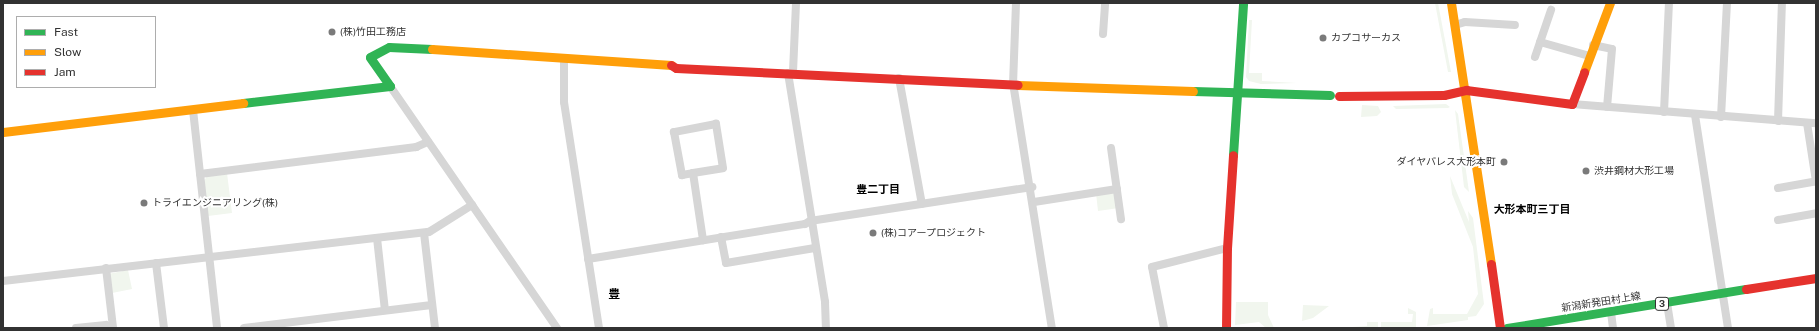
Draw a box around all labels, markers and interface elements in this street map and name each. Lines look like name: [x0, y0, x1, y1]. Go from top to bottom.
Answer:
legend: [16, 16, 156, 88]
text: Fast: [54, 25, 78, 39]
place label: (株)竹田工務店: [340, 26, 406, 38]
marker: (株)竹田工務店: [327, 27, 337, 37]
place label: カプコサーカス: [1331, 32, 1401, 44]
marker: カプコサーカス: [1318, 33, 1328, 43]
text: Slow: [54, 45, 81, 59]
text: Jam: [54, 65, 76, 79]
place label: ダイヤパレス大形本町: [1396, 156, 1496, 168]
marker: ダイヤパレス大形本町: [1499, 157, 1509, 167]
place label: 渋井鋼材大形工場: [1594, 165, 1674, 177]
marker: 渋井鋼材大形工場: [1581, 166, 1591, 176]
district label: 豊二丁目: [856, 182, 900, 196]
place label: トライエンジニアリング(株): [152, 197, 278, 209]
marker: トライエンジニアリング(株): [139, 198, 149, 208]
district label: 大形本町三丁目: [1494, 202, 1570, 216]
place label: (株)コアープロジェクト: [881, 227, 987, 239]
marker: (株)コアープロジェクト: [868, 228, 878, 238]
district label: 豊: [608, 288, 620, 302]
street label: 新潟新発田村上線: [1561, 290, 1641, 314]
road number: 3: [1655, 297, 1669, 311]

